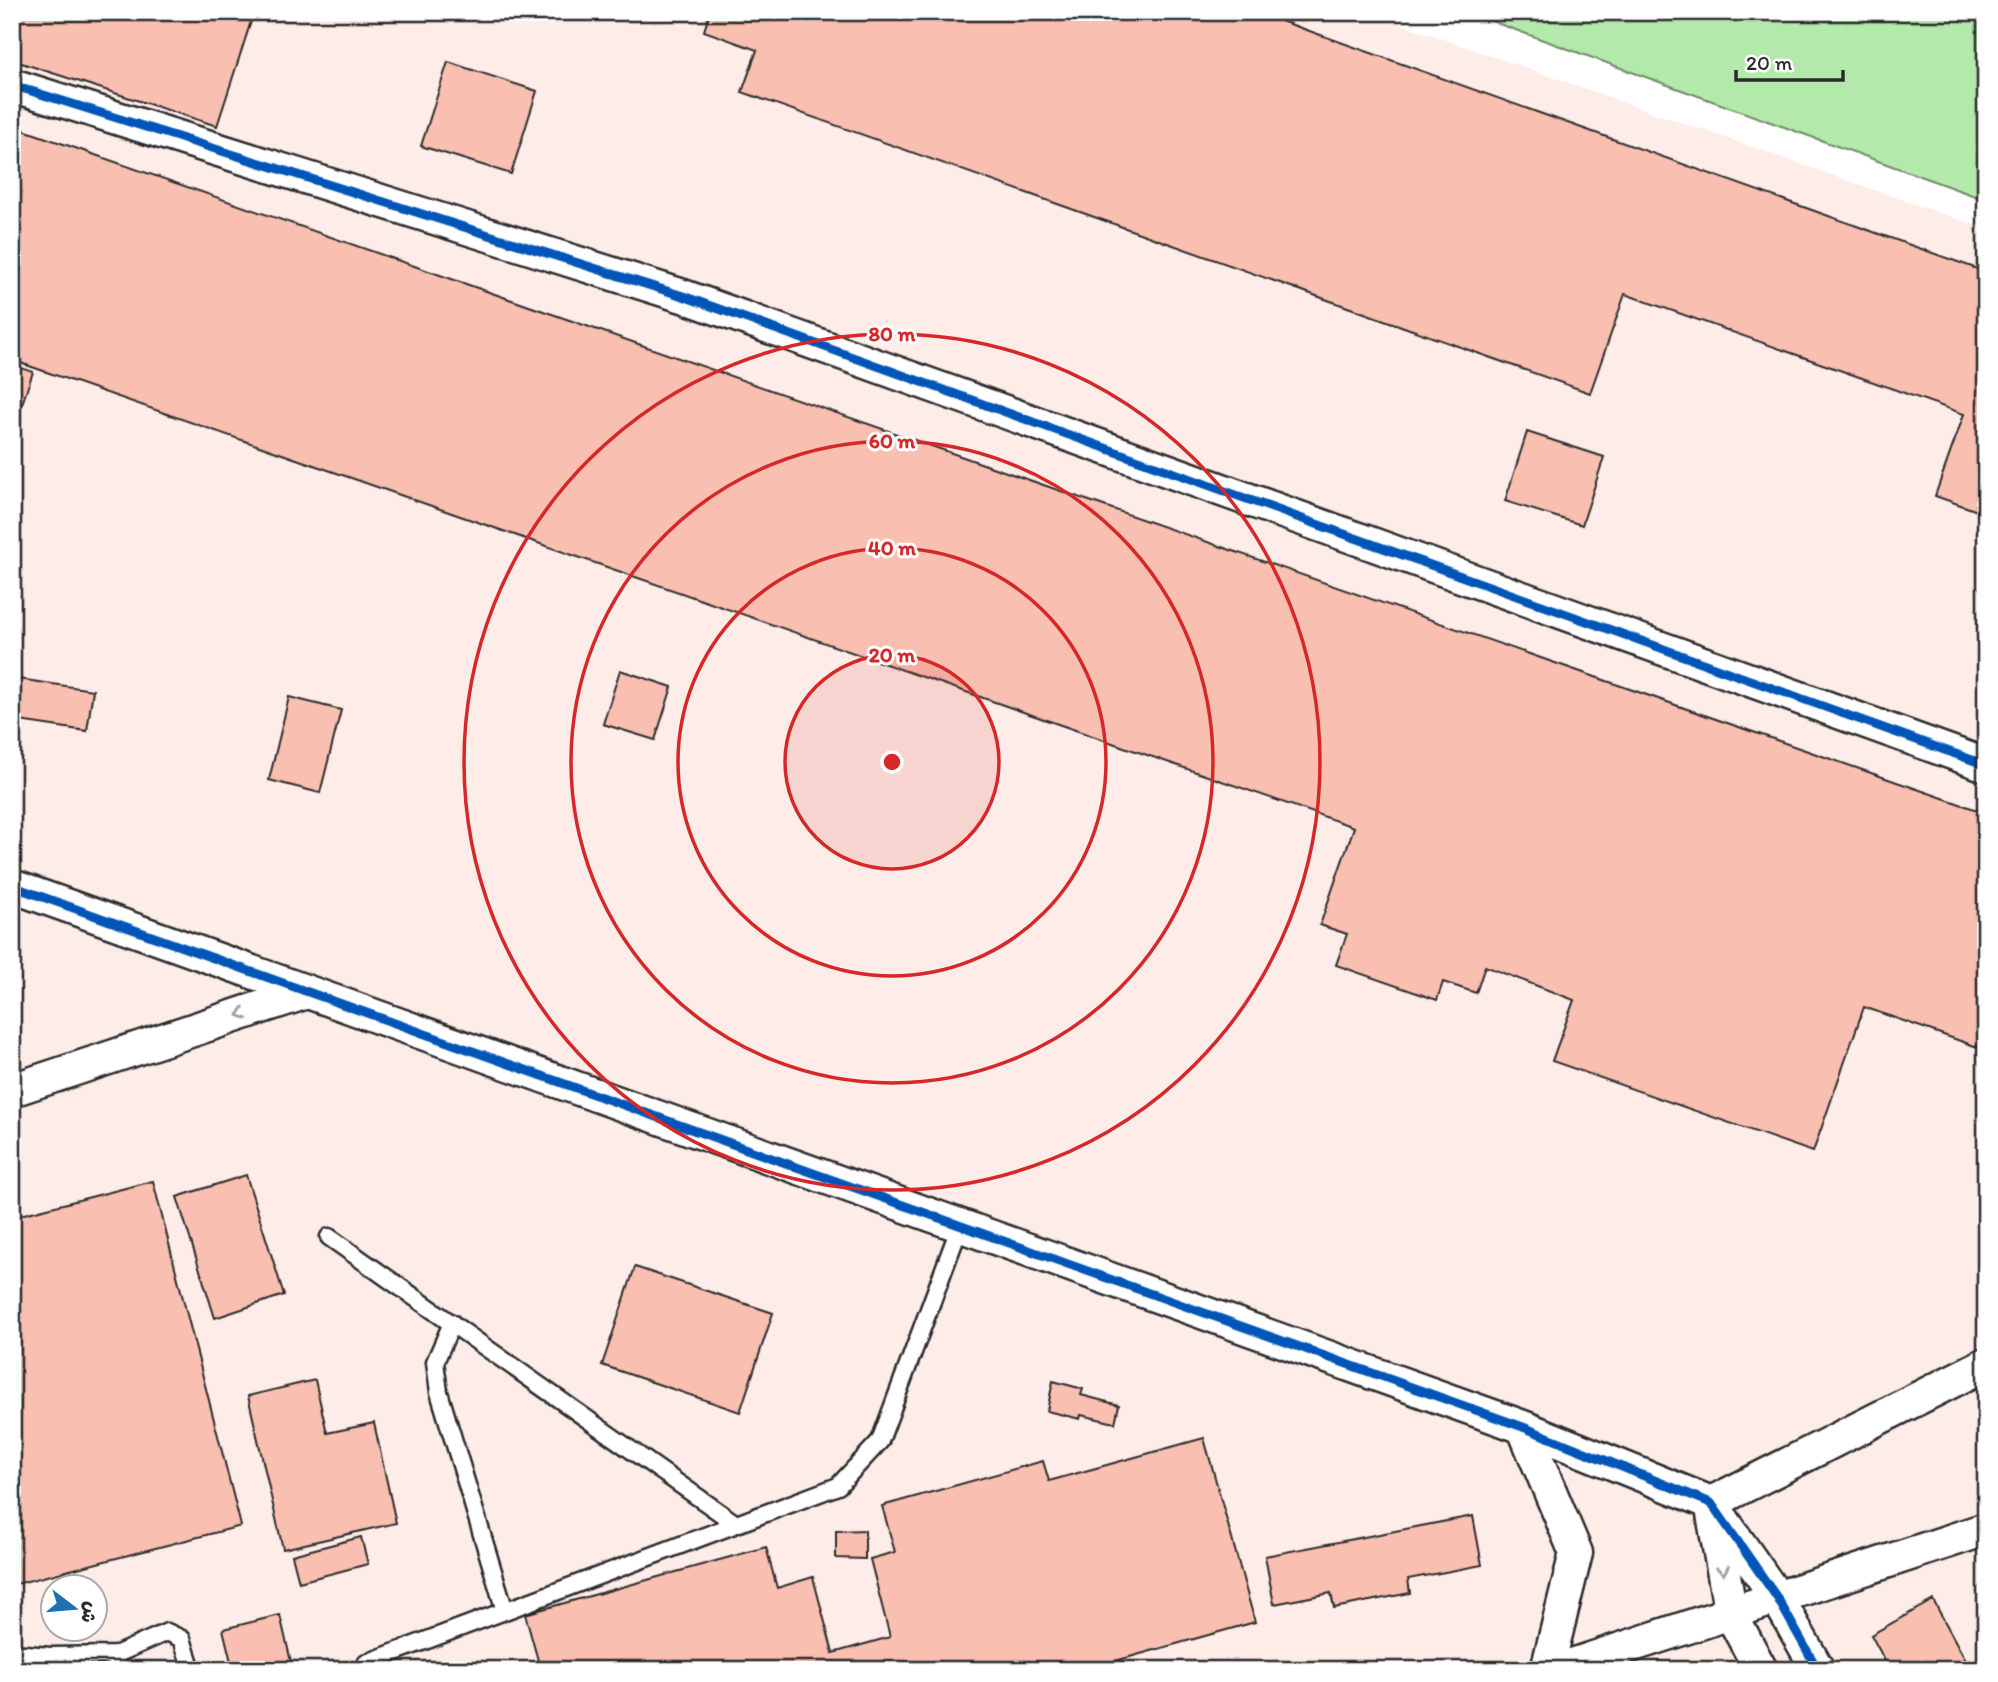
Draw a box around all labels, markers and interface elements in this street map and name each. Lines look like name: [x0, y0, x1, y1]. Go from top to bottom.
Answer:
scale bar: [1736, 38, 1842, 82]
text: 20 m: [1746, 50, 1793, 75]
text: 80 m: [869, 321, 916, 346]
text: 60 m: [869, 428, 916, 453]
text: 40 m: [868, 535, 916, 560]
text: 20 m: [869, 642, 916, 667]
centre of rings: [880, 750, 904, 774]
one-way arrow: [237, 1005, 249, 1020]
one-way arrow: [1715, 1564, 1730, 1576]
north arrow: [38, 1574, 108, 1644]
text: ش: [76, 1599, 104, 1626]

